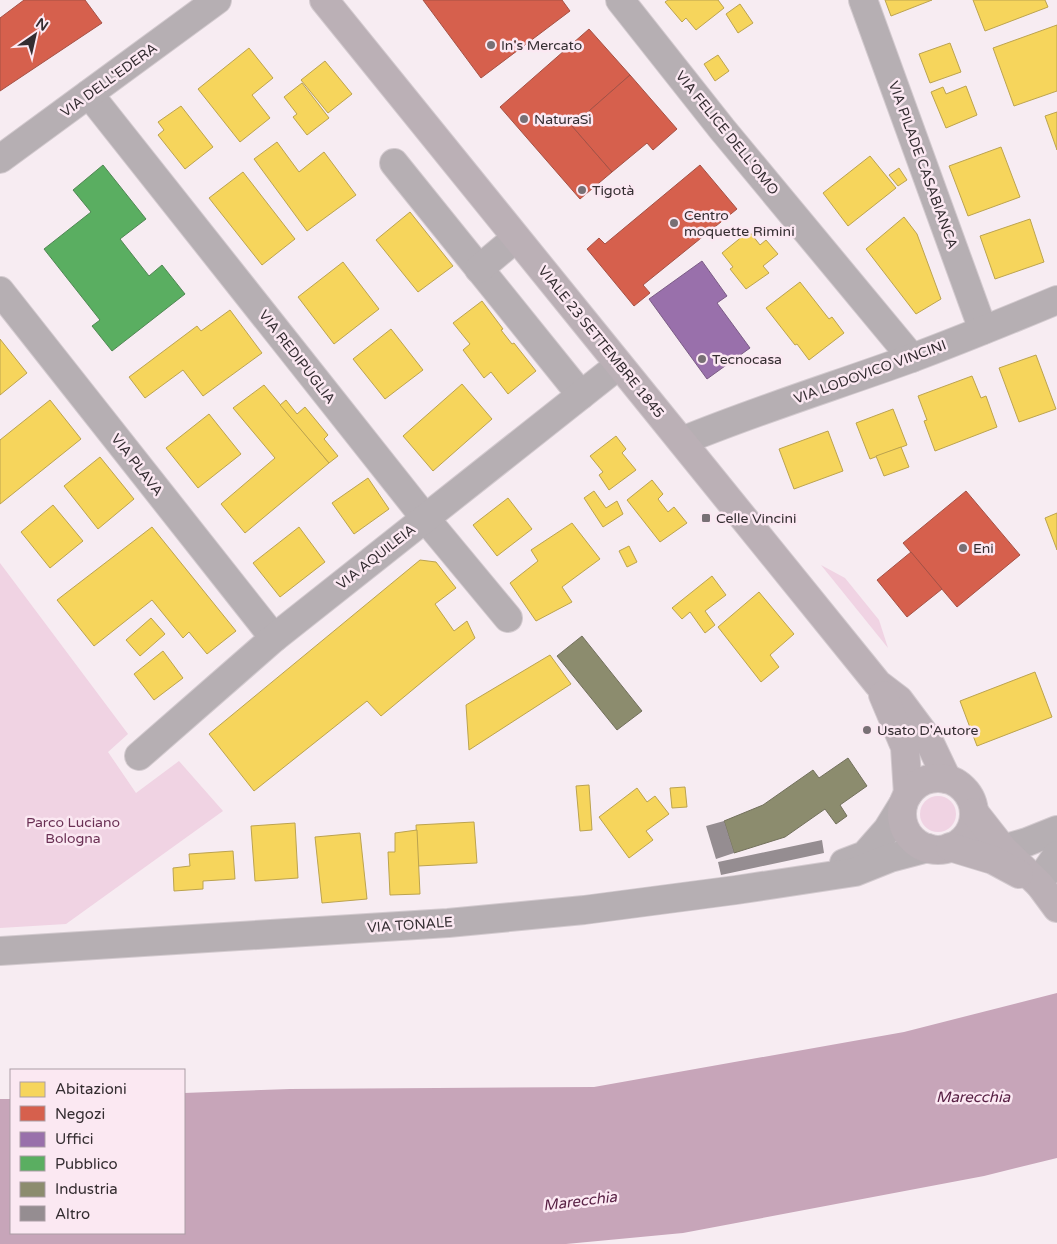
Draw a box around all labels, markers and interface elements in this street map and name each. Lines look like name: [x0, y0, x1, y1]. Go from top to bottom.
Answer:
north arrow: [10, 10, 60, 60]
text: N: [33, 14, 51, 35]
place label: In's Mercato: [501, 37, 582, 54]
street label: VIA DELL'EDERA: [57, 39, 161, 121]
marker: In's Mercato: [485, 39, 497, 51]
street label: VIA FELICE DELL'OMO: [672, 68, 782, 198]
street label: VIA PILADE CASABIANCA: [885, 79, 961, 251]
place label: NaturaSì: [534, 111, 592, 128]
marker: NaturaSì: [518, 113, 530, 125]
place label: Tigotà: [592, 182, 634, 199]
marker: Tigotà: [576, 184, 588, 196]
place label: Centro moquette Rimini: [684, 207, 795, 240]
marker: Centro moquette Rimini: [668, 217, 680, 229]
street label: VIALE 23 SETTEMBRE 1845: [534, 263, 668, 421]
street label: VIA REDIPUGLIA: [255, 307, 339, 407]
street label: VIA LODOVICO VINCINI: [791, 336, 949, 408]
place label: Tecnocasa: [712, 351, 782, 368]
marker: Tecnocasa: [696, 353, 708, 365]
street label: VIA PLAVA: [107, 430, 167, 500]
place label: Celle Vincini: [716, 510, 797, 527]
marker: Celle Vincini: [700, 512, 712, 524]
street label: VIA AQUILEIA: [333, 521, 419, 593]
place label: Eni: [973, 540, 994, 557]
marker: Eni: [957, 542, 969, 554]
place label: Usato D'Autore: [877, 722, 979, 739]
marker: Usato D'Autore: [861, 724, 873, 736]
park label: Parco Luciano Bologna: [26, 814, 120, 847]
street label: VIA TONALE: [366, 914, 454, 936]
legend: [10, 1069, 185, 1234]
text: Abitazioni: [55, 1080, 127, 1098]
water label: Marecchia: [936, 1088, 1011, 1106]
text: Negozi: [55, 1105, 105, 1123]
text: Uffici: [55, 1130, 93, 1148]
text: Pubblico: [55, 1155, 118, 1173]
text: Industria: [55, 1180, 118, 1198]
water label: Marecchia: [542, 1187, 618, 1214]
text: Altro: [55, 1205, 90, 1223]

